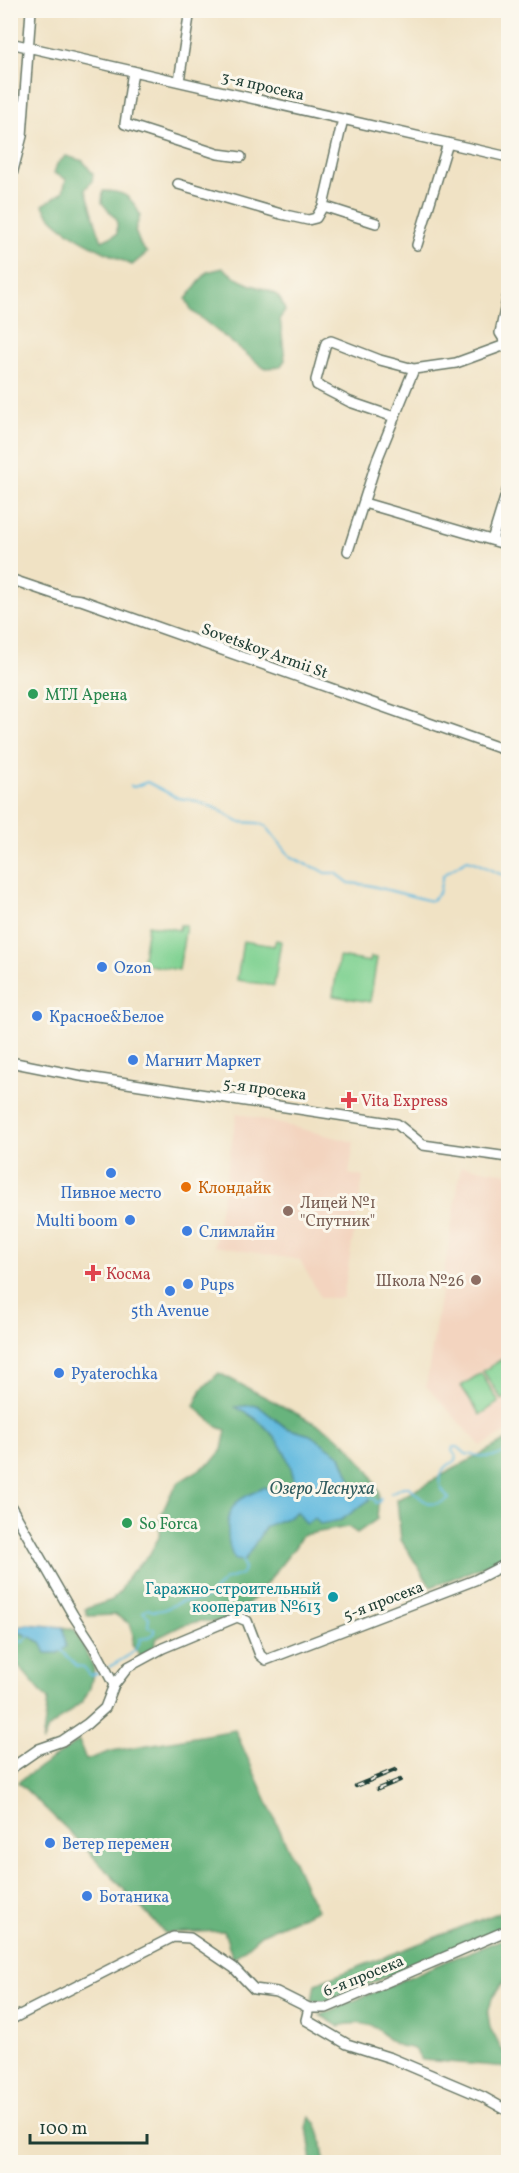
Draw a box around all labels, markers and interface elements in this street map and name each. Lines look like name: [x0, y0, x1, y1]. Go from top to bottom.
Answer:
street label: 3-я просека: [219, 67, 306, 107]
street label: Sovetskoy Armii St: [198, 619, 331, 685]
place label: МТЛ Арена: [45, 685, 127, 707]
marker: МТЛ Арена: [26, 687, 40, 701]
place label: Ozon: [114, 958, 152, 980]
marker: Ozon: [95, 960, 109, 974]
place label: Красное&Белое: [49, 1007, 164, 1029]
marker: Красное&Белое: [30, 1009, 44, 1023]
place label: Магнит Маркет: [145, 1051, 261, 1073]
marker: Магнит Маркет: [126, 1053, 140, 1067]
street label: 5-я просека: [222, 1073, 308, 1107]
place label: Vita Express: [361, 1091, 448, 1113]
marker: Vita Express: [342, 1093, 356, 1107]
marker: Пивное место: [104, 1166, 118, 1180]
place label: Клондайк: [198, 1178, 272, 1200]
marker: Клондайк: [179, 1180, 193, 1194]
place label: Пивное место: [60, 1183, 162, 1205]
place label: Лицей №1 "Спутник": [300, 1193, 376, 1233]
marker: Лицей №1 "Спутник": [281, 1204, 295, 1218]
place label: Multi boom: [36, 1211, 118, 1233]
marker: Multi boom: [123, 1213, 137, 1227]
place label: Слимлайн: [199, 1222, 275, 1244]
marker: Слимлайн: [180, 1224, 194, 1238]
marker: Косма: [84, 1264, 102, 1282]
place label: Косма: [106, 1264, 151, 1286]
place label: Школа №26: [376, 1271, 464, 1293]
marker: Школа №26: [469, 1273, 483, 1287]
place label: Pups: [200, 1275, 234, 1297]
marker: Pups: [181, 1277, 195, 1291]
marker: 5th Avenue: [163, 1284, 177, 1298]
place label: 5th Avenue: [131, 1301, 209, 1323]
place label: Pyaterochka: [71, 1364, 158, 1386]
marker: Pyaterochka: [52, 1366, 66, 1380]
water label: Озеро Леснуха: [269, 1477, 375, 1502]
place label: So Forca: [139, 1514, 198, 1536]
marker: So Forca: [120, 1516, 134, 1530]
street label: 5-я просека: [340, 1577, 427, 1627]
place label: Гаражно-строительный кооператив №613: [145, 1579, 321, 1619]
marker: Гаражно-строительный кооператив №613: [326, 1590, 340, 1604]
place label: Ветер перемен: [62, 1834, 170, 1856]
marker: Ветер перемен: [43, 1836, 57, 1850]
place label: Ботаника: [99, 1887, 169, 1909]
marker: Ботаника: [80, 1889, 94, 1903]
street label: 6-я просека: [320, 1951, 407, 2003]
scale bar: [30, 2107, 147, 2145]
text: 100 m: [39, 2117, 88, 2142]

